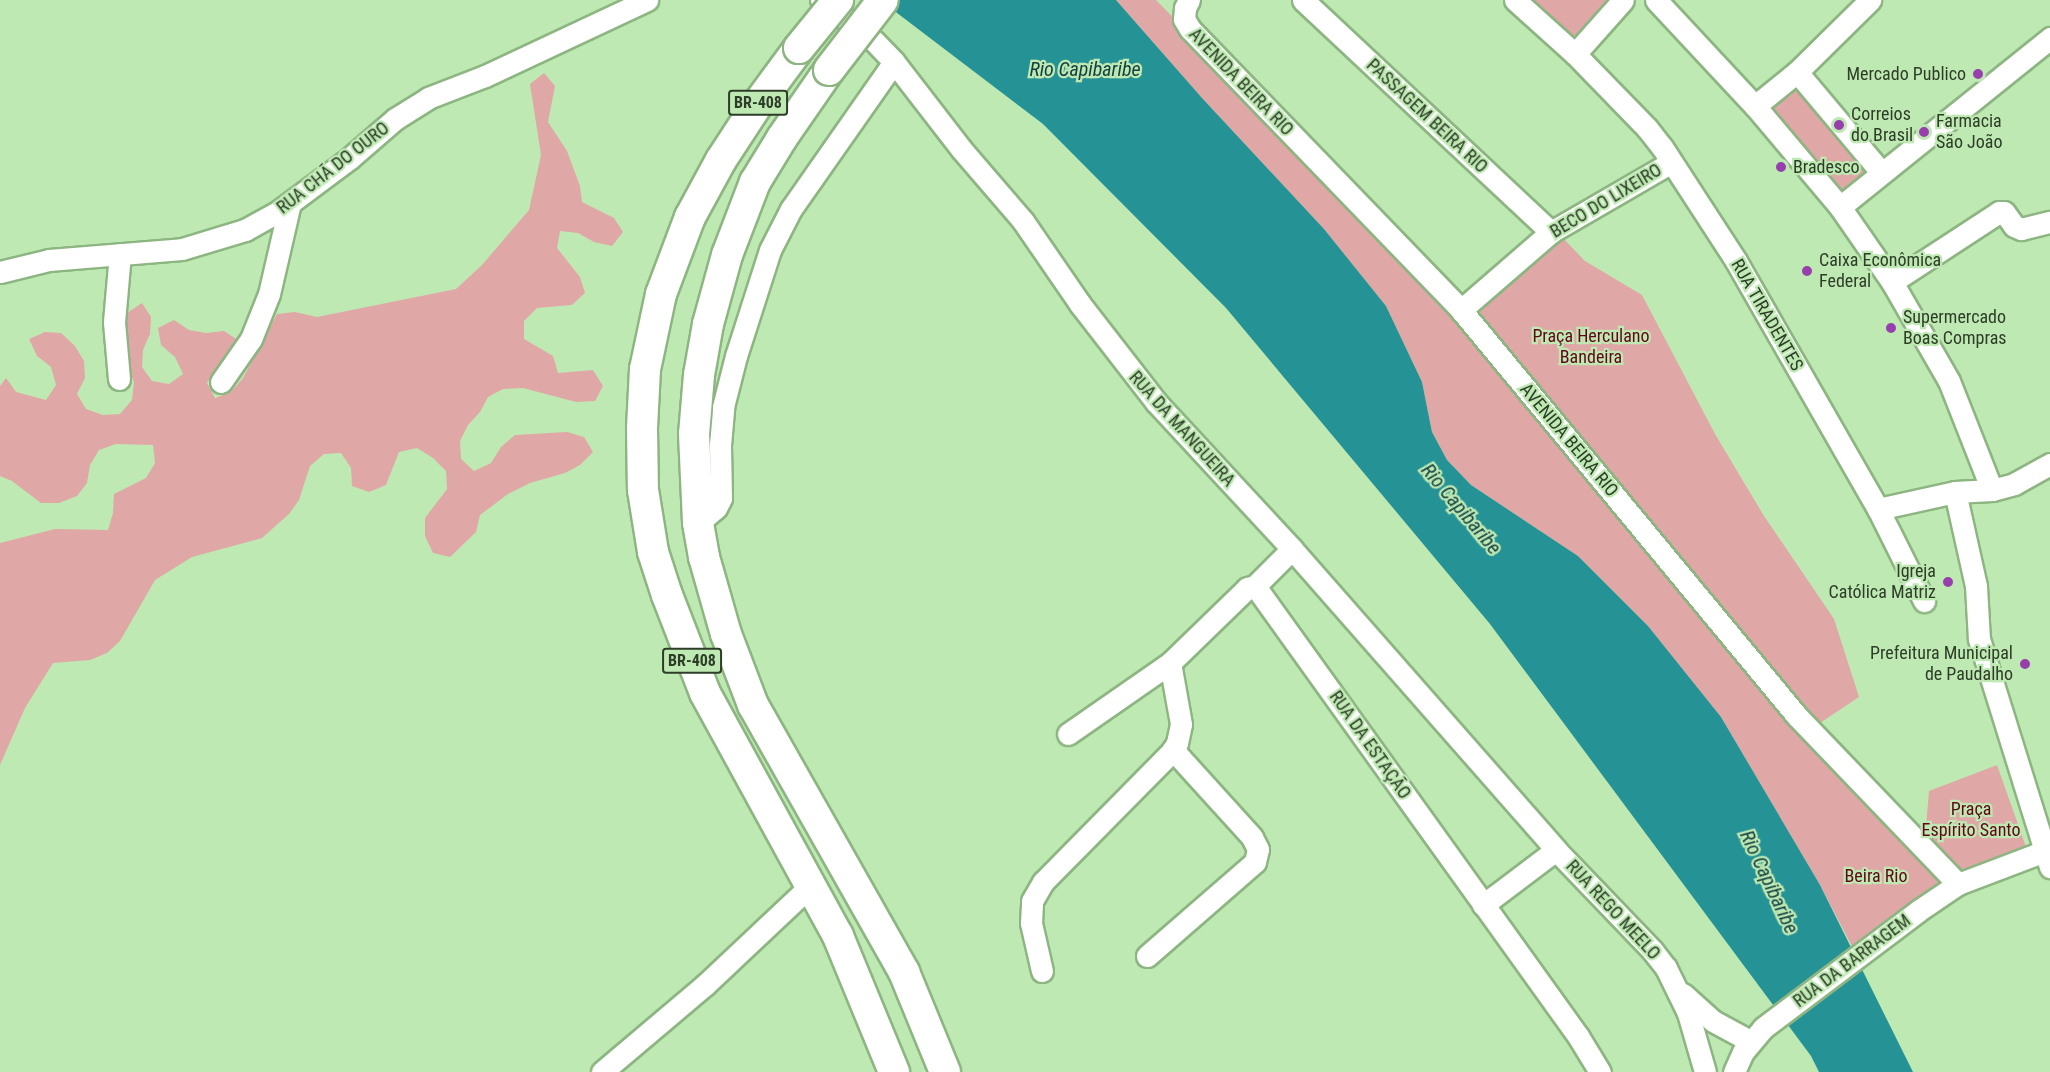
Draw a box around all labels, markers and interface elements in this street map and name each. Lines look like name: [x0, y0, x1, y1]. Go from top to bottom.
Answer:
street label: AVENIDA BEIRA RIO: [1184, 24, 1298, 140]
street label: PASSAGEM BEIRA RIO: [1362, 54, 1492, 178]
water label: Rio Capibaribe: [1029, 57, 1141, 81]
place label: Mercado Publico: [1846, 63, 1966, 85]
marker: Mercado Publico: [1971, 67, 1985, 81]
road number: BR-408: [728, 90, 788, 116]
place label: Correios do Brasil: [1851, 104, 1913, 146]
place label: Farmacia São João: [1936, 111, 2003, 154]
street label: RUA CHÃ DO OURO: [273, 117, 393, 219]
marker: Correios do Brasil: [1832, 118, 1846, 132]
marker: Farmacia São João: [1917, 125, 1931, 139]
place label: Bradesco: [1793, 156, 1860, 178]
street label: BECO DO LIXEIRO: [1546, 159, 1666, 243]
marker: Bradesco: [1774, 160, 1788, 174]
place label: Caixa Econômica Federal: [1819, 250, 1941, 292]
street label: RUA TIRADENTES: [1726, 255, 1808, 375]
marker: Caixa Econômica Federal: [1800, 264, 1814, 278]
place label: Supermercado Boas Compras: [1903, 307, 2006, 350]
marker: Supermercado Boas Compras: [1884, 321, 1898, 335]
park label: Praça Herculano Bandeira: [1532, 326, 1650, 368]
street label: RUA DA MANGUEIRA: [1124, 367, 1240, 491]
street label: AVENIDA BEIRA RIO: [1515, 379, 1623, 501]
water label: Rio Capibaribe: [1416, 459, 1506, 559]
place label: Igreja Católica Matriz: [1829, 561, 1936, 604]
marker: Igreja Católica Matriz: [1941, 575, 1955, 589]
place label: Prefeitura Municipal de Paudalho: [1870, 643, 2013, 686]
road number: BR-408: [662, 648, 722, 674]
marker: Prefeitura Municipal de Paudalho: [2018, 657, 2032, 671]
street label: RUA DA ESTAÇÃO: [1325, 687, 1415, 803]
park label: Praça Espírito Santo: [1921, 799, 2021, 842]
water label: Rio Capibaribe: [1735, 827, 1803, 937]
street label: RUA REGO MEELO: [1561, 856, 1665, 964]
park label: Beira Rio: [1844, 865, 1908, 887]
street label: RUA DA BARRAGEM: [1789, 910, 1915, 1012]

